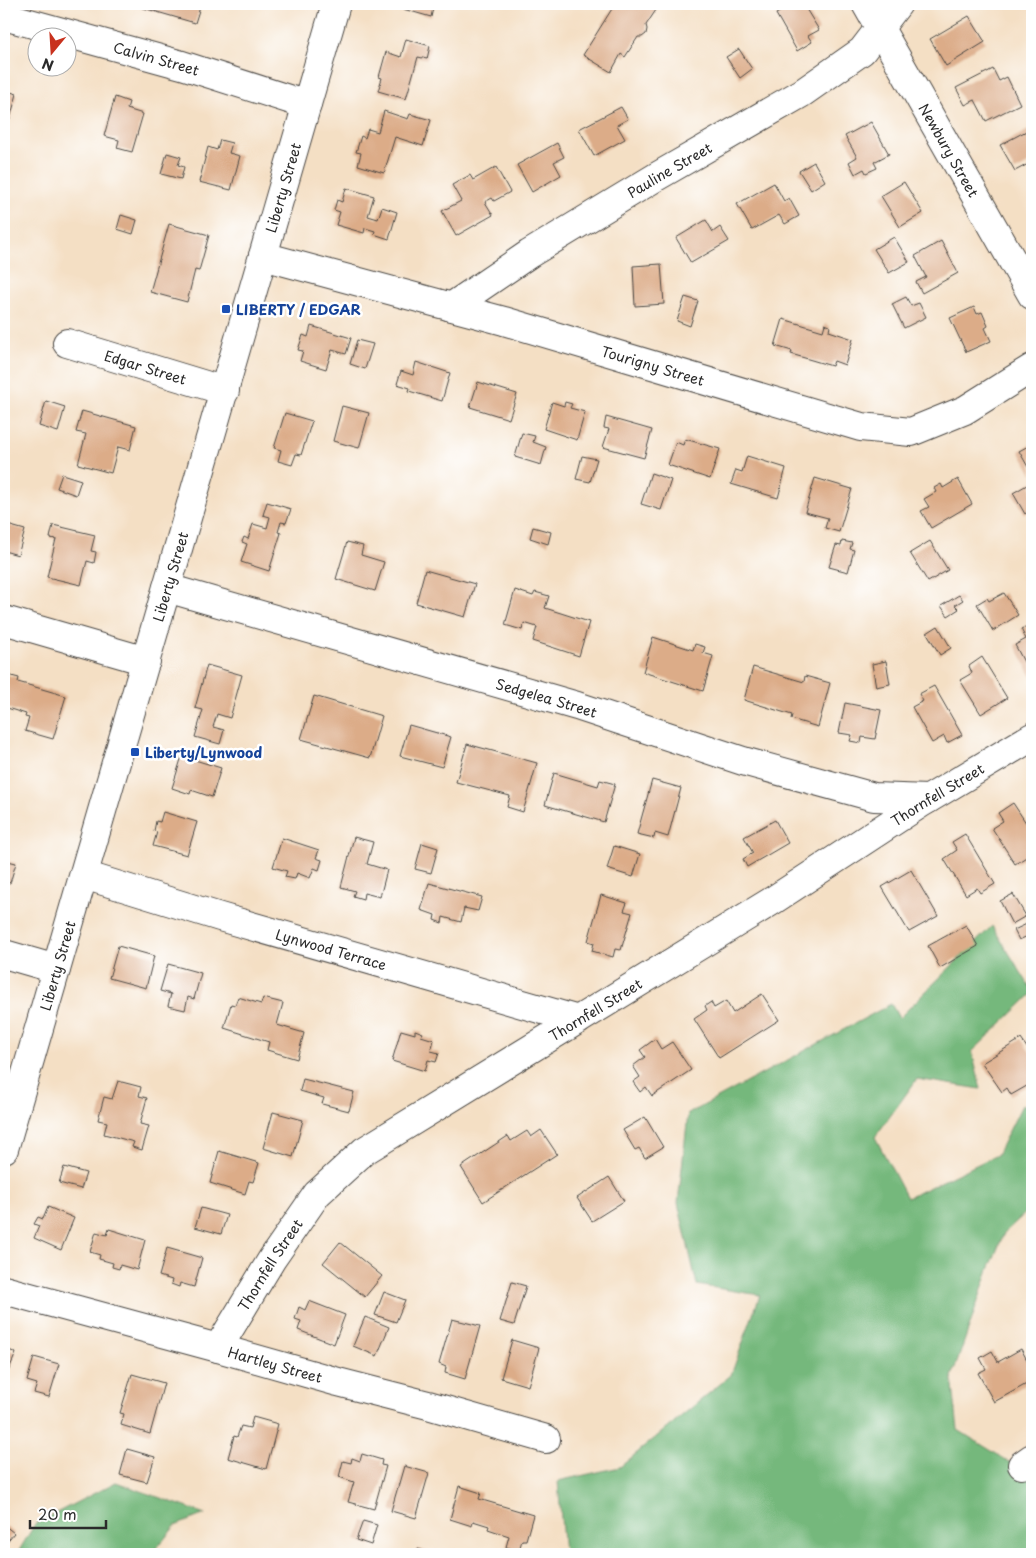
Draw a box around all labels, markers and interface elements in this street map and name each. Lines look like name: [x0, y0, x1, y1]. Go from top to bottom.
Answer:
north arrow: [28, 28, 78, 78]
street label: Calvin Street: [111, 36, 202, 80]
text: N: [39, 53, 56, 77]
street label: Newbury Street: [914, 99, 984, 201]
street label: Pauline Street: [623, 137, 716, 203]
street label: Liberty Street: [260, 140, 306, 235]
place label: LIBERTY / EDGAR: [236, 299, 361, 320]
marker: LIBERTY / EDGAR: [220, 303, 232, 315]
street label: Tourigny Street: [599, 340, 707, 391]
street label: Edgar Street: [102, 344, 189, 389]
street label: Liberty Street: [147, 529, 193, 624]
street label: Sedgelea Street: [494, 673, 600, 723]
place label: Liberty/Lynwood: [145, 742, 263, 763]
marker: Liberty/Lynwood: [129, 746, 141, 758]
street label: Thornfell Street: [886, 758, 988, 831]
street label: Liberty Street: [34, 918, 80, 1013]
street label: Lynwood Terrace: [273, 923, 389, 975]
street label: Thornfell Street: [545, 973, 646, 1046]
street label: Thornfell Street: [232, 1214, 307, 1315]
street label: Hartley Street: [225, 1341, 325, 1388]
scale bar: [30, 1498, 106, 1530]
text: 20 m: [38, 1502, 77, 1525]

